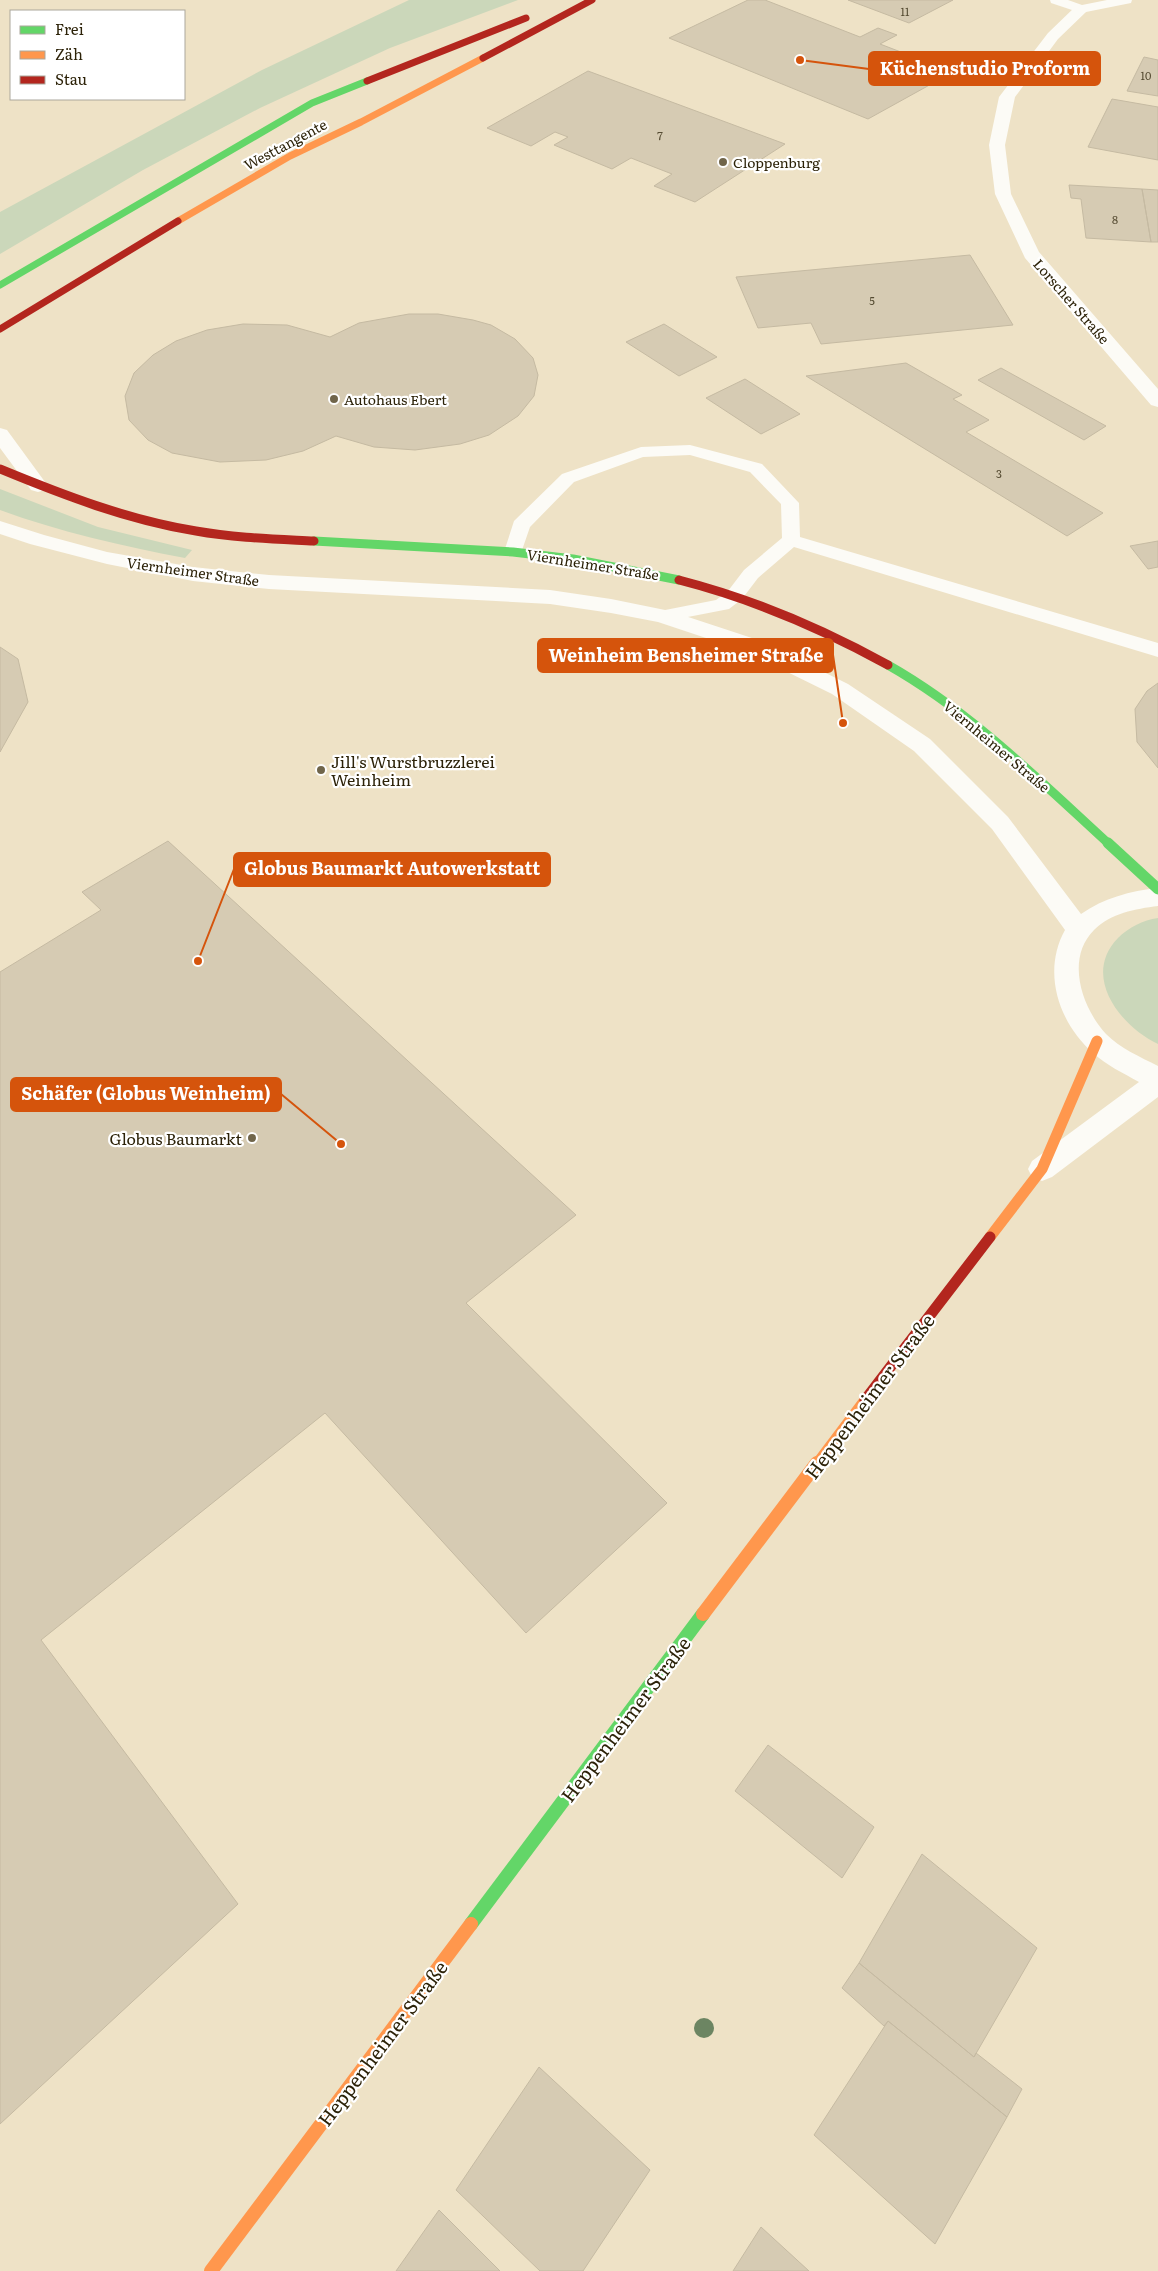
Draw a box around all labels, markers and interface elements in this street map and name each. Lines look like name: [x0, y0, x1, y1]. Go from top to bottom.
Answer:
house number: 11: [901, 3, 910, 19]
legend: [10, 10, 185, 100]
text: Frei: [55, 17, 84, 40]
text: Zäh: [55, 42, 83, 65]
callout: Küchenstudio Proform: [869, 52, 1100, 85]
text: Küchenstudio Proform: [880, 54, 1090, 81]
text: Stau: [55, 67, 87, 90]
house number: 10: [1141, 67, 1151, 83]
street label: Westtangente: [240, 114, 330, 174]
house number: 7: [657, 127, 663, 143]
place label: Cloppenburg: [733, 152, 820, 172]
marker: Cloppenburg: [717, 156, 729, 168]
house number: 8: [1112, 211, 1118, 227]
street label: Lorscher Straße: [1029, 254, 1115, 348]
house number: 5: [869, 292, 875, 308]
place label: Autohaus Ebert: [344, 389, 447, 409]
marker: Autohaus Ebert: [328, 393, 340, 405]
house number: 3: [996, 465, 1002, 481]
street label: Viernheimer Straße: [526, 544, 660, 584]
street label: Viernheimer Straße: [126, 552, 260, 590]
callout: Weinheim Bensheimer Straße: [538, 639, 833, 672]
text: Weinheim Bensheimer Straße: [548, 641, 824, 668]
street label: Viernheimer Straße: [939, 695, 1055, 797]
place label: Jill's Wurstbruzzlerei Weinheim: [331, 749, 495, 791]
marker: Jill's Wurstbruzzlerei Weinheim: [315, 764, 327, 776]
callout: Globus Baumarkt Autowerkstatt: [234, 853, 550, 886]
text: Globus Baumarkt Autowerkstatt: [244, 854, 540, 881]
callout: Schäfer (Globus Weinheim): [11, 1078, 281, 1111]
text: Schäfer (Globus Weinheim): [21, 1079, 271, 1106]
place label: Globus Baumarkt: [109, 1126, 243, 1150]
marker: Globus Baumarkt: [246, 1132, 258, 1144]
street label: Heppenheimer Straße: [797, 1307, 941, 1485]
street label: Heppenheimer Straße: [553, 1630, 697, 1808]
street label: Heppenheimer Straße: [310, 1954, 454, 2132]

